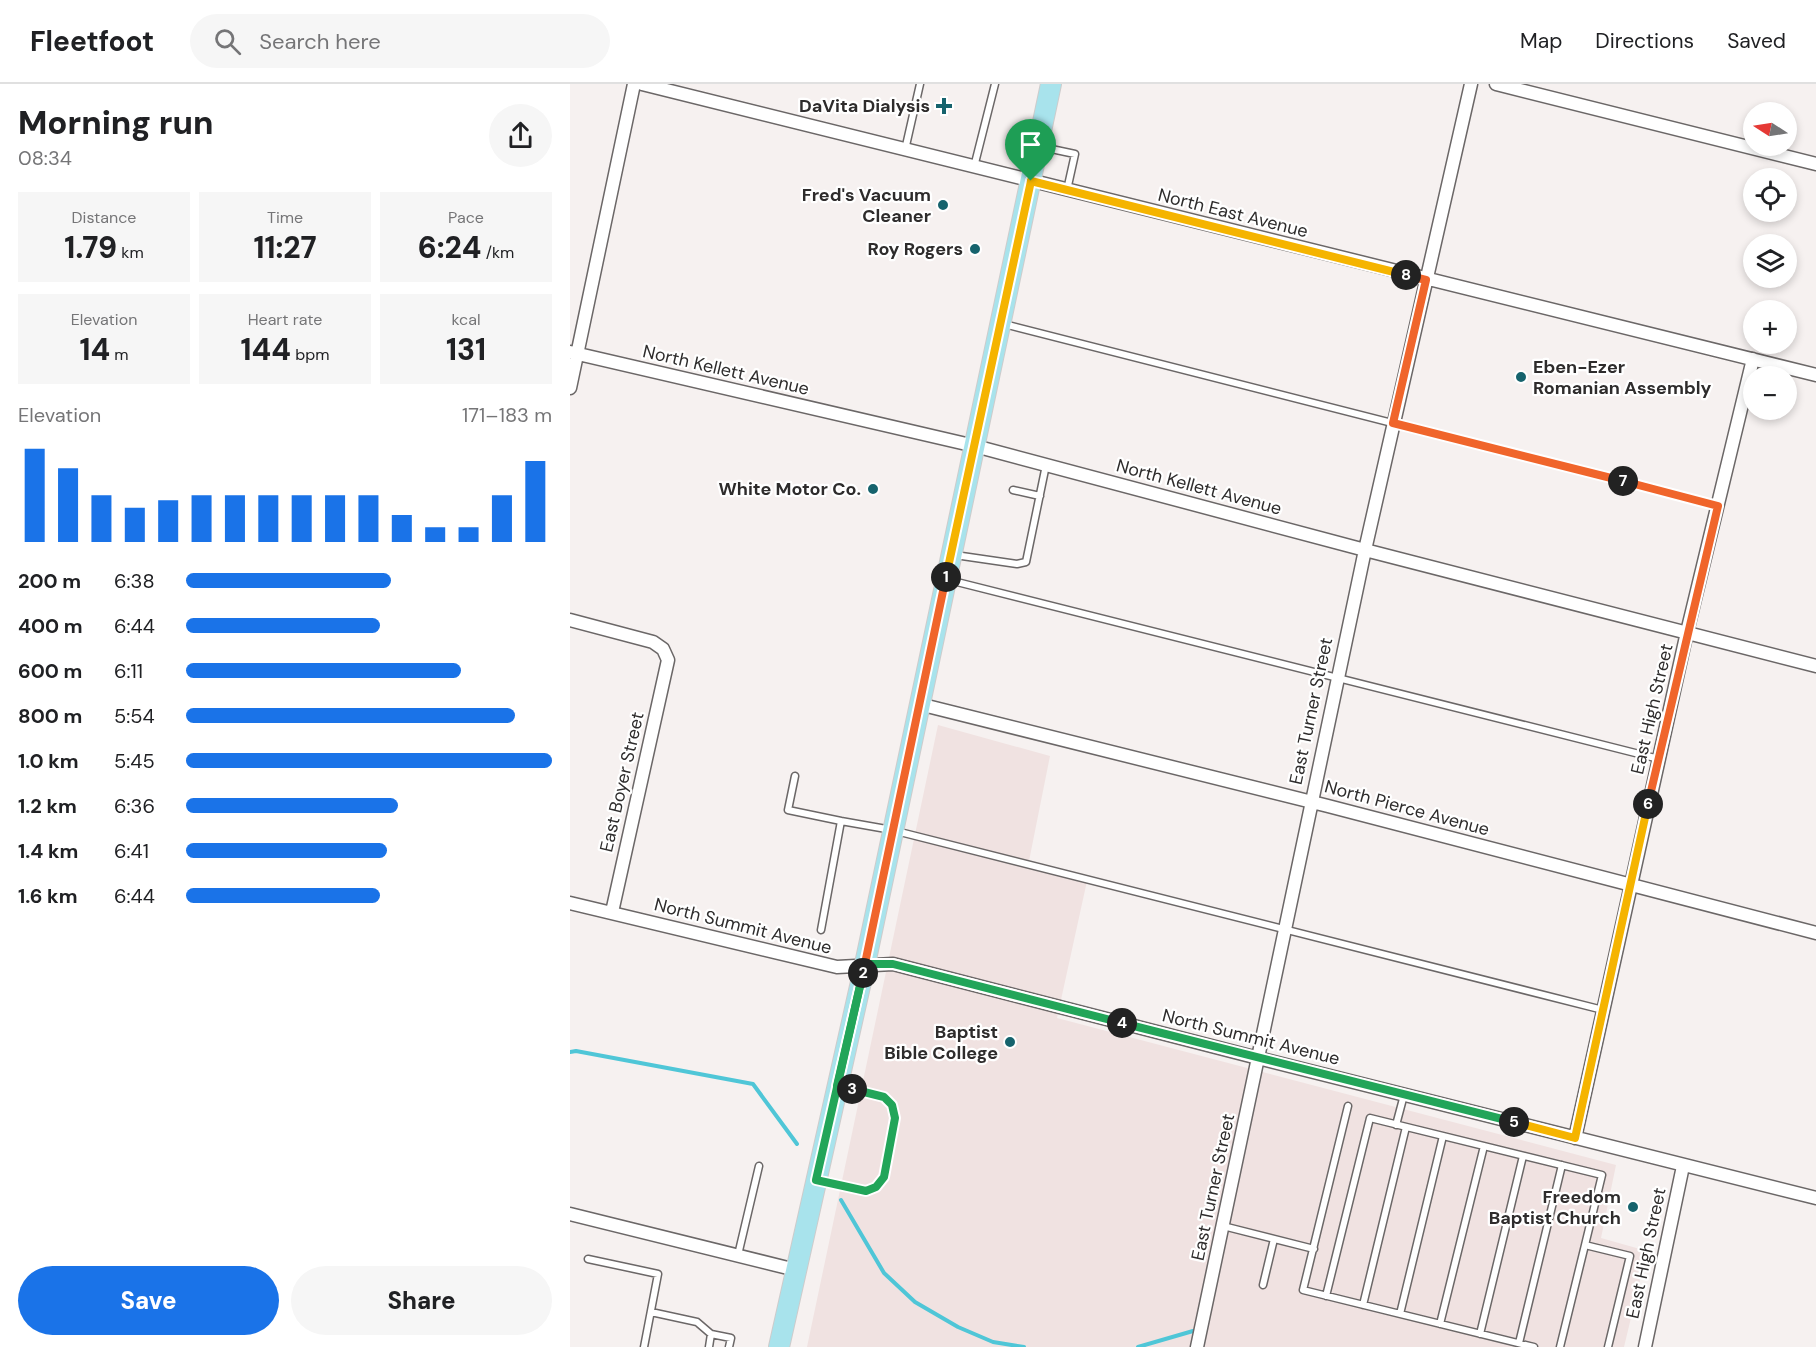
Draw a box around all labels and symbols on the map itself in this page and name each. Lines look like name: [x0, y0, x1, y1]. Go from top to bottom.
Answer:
place label: DaVita Dialysis: [799, 94, 930, 118]
marker: DaVita Dialysis: [935, 97, 953, 115]
north arrow: [1743, 102, 1797, 156]
pin: [1005, 119, 1056, 181]
place label: Fred's Vacuum Cleaner: [802, 183, 931, 228]
street label: North East Avenue: [1156, 183, 1310, 243]
marker: Fred's Vacuum Cleaner: [936, 198, 950, 212]
place label: Roy Rogers: [868, 237, 963, 261]
marker: Roy Rogers: [968, 242, 982, 256]
pin: 8: [1391, 260, 1421, 290]
street label: North Kellett Avenue: [640, 339, 812, 401]
place label: Eben-Ezer Romanian Assembly: [1533, 355, 1711, 400]
marker: Eben-Ezer Romanian Assembly: [1514, 370, 1528, 384]
street label: North Kellett Avenue: [1114, 453, 1284, 521]
pin: 7: [1608, 466, 1638, 496]
place label: White Motor Co.: [718, 477, 861, 501]
marker: White Motor Co.: [866, 482, 880, 496]
pin: 1: [931, 562, 961, 592]
street label: East Turner Street: [1284, 635, 1338, 787]
street label: East High Street: [1625, 641, 1679, 777]
street label: East Boyer Street: [594, 710, 650, 854]
street label: North Pierce Avenue: [1322, 774, 1492, 842]
pin: 6: [1633, 789, 1663, 819]
street label: North Summit Avenue: [652, 892, 834, 960]
pin: 2: [848, 958, 878, 988]
street label: North Summit Avenue: [1160, 1003, 1342, 1071]
pin: 4: [1107, 1008, 1137, 1038]
place label: Baptist Bible College: [884, 1020, 998, 1065]
marker: Baptist Bible College: [1003, 1035, 1017, 1049]
pin: 3: [837, 1074, 867, 1104]
pin: 5: [1499, 1107, 1529, 1137]
street label: East Turner Street: [1186, 1111, 1240, 1263]
place label: Freedom Baptist Church: [1489, 1185, 1621, 1230]
street label: East High Street: [1620, 1185, 1672, 1321]
marker: Freedom Baptist Church: [1626, 1200, 1640, 1214]

